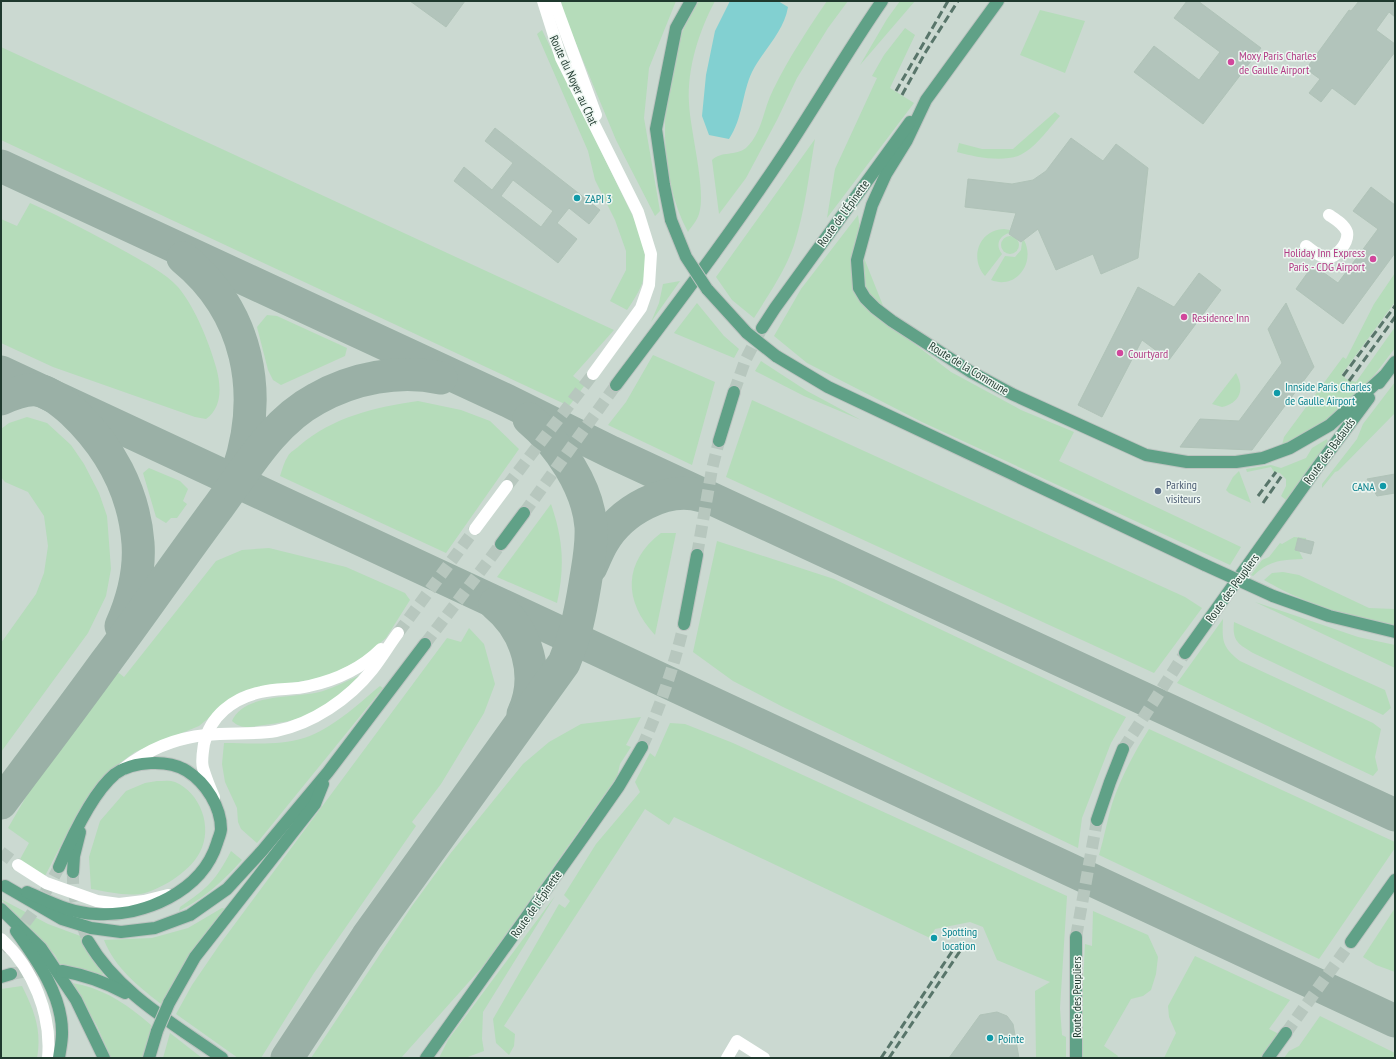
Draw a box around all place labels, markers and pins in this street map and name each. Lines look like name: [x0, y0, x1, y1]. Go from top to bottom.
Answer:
place label: Moxy Paris Charles de Gaulle Airport: [1239, 48, 1316, 77]
marker: Moxy Paris Charles de Gaulle Airport: [1226, 57, 1236, 67]
place label: ZAPI 3: [585, 191, 612, 206]
marker: ZAPI 3: [572, 193, 582, 203]
place label: Holiday Inn Express Paris - CDG Airport: [1284, 245, 1366, 274]
marker: Holiday Inn Express Paris - CDG Airport: [1368, 254, 1378, 264]
place label: Residence Inn: [1192, 310, 1249, 325]
marker: Residence Inn: [1179, 312, 1189, 322]
place label: Courtyard: [1128, 346, 1168, 361]
marker: Courtyard: [1115, 348, 1125, 358]
place label: Innside Paris Charles de Gaulle Airport: [1285, 379, 1371, 408]
marker: Innside Paris Charles de Gaulle Airport: [1272, 388, 1282, 398]
place label: Parking visiteurs: [1166, 477, 1201, 506]
place label: CANA: [1352, 479, 1375, 494]
marker: CANA: [1378, 481, 1388, 491]
marker: Parking visiteurs: [1153, 486, 1163, 496]
place label: Spotting location: [942, 924, 977, 953]
marker: Spotting location: [929, 933, 939, 943]
place label: Pointe: [998, 1031, 1024, 1046]
marker: Pointe: [985, 1033, 995, 1043]

